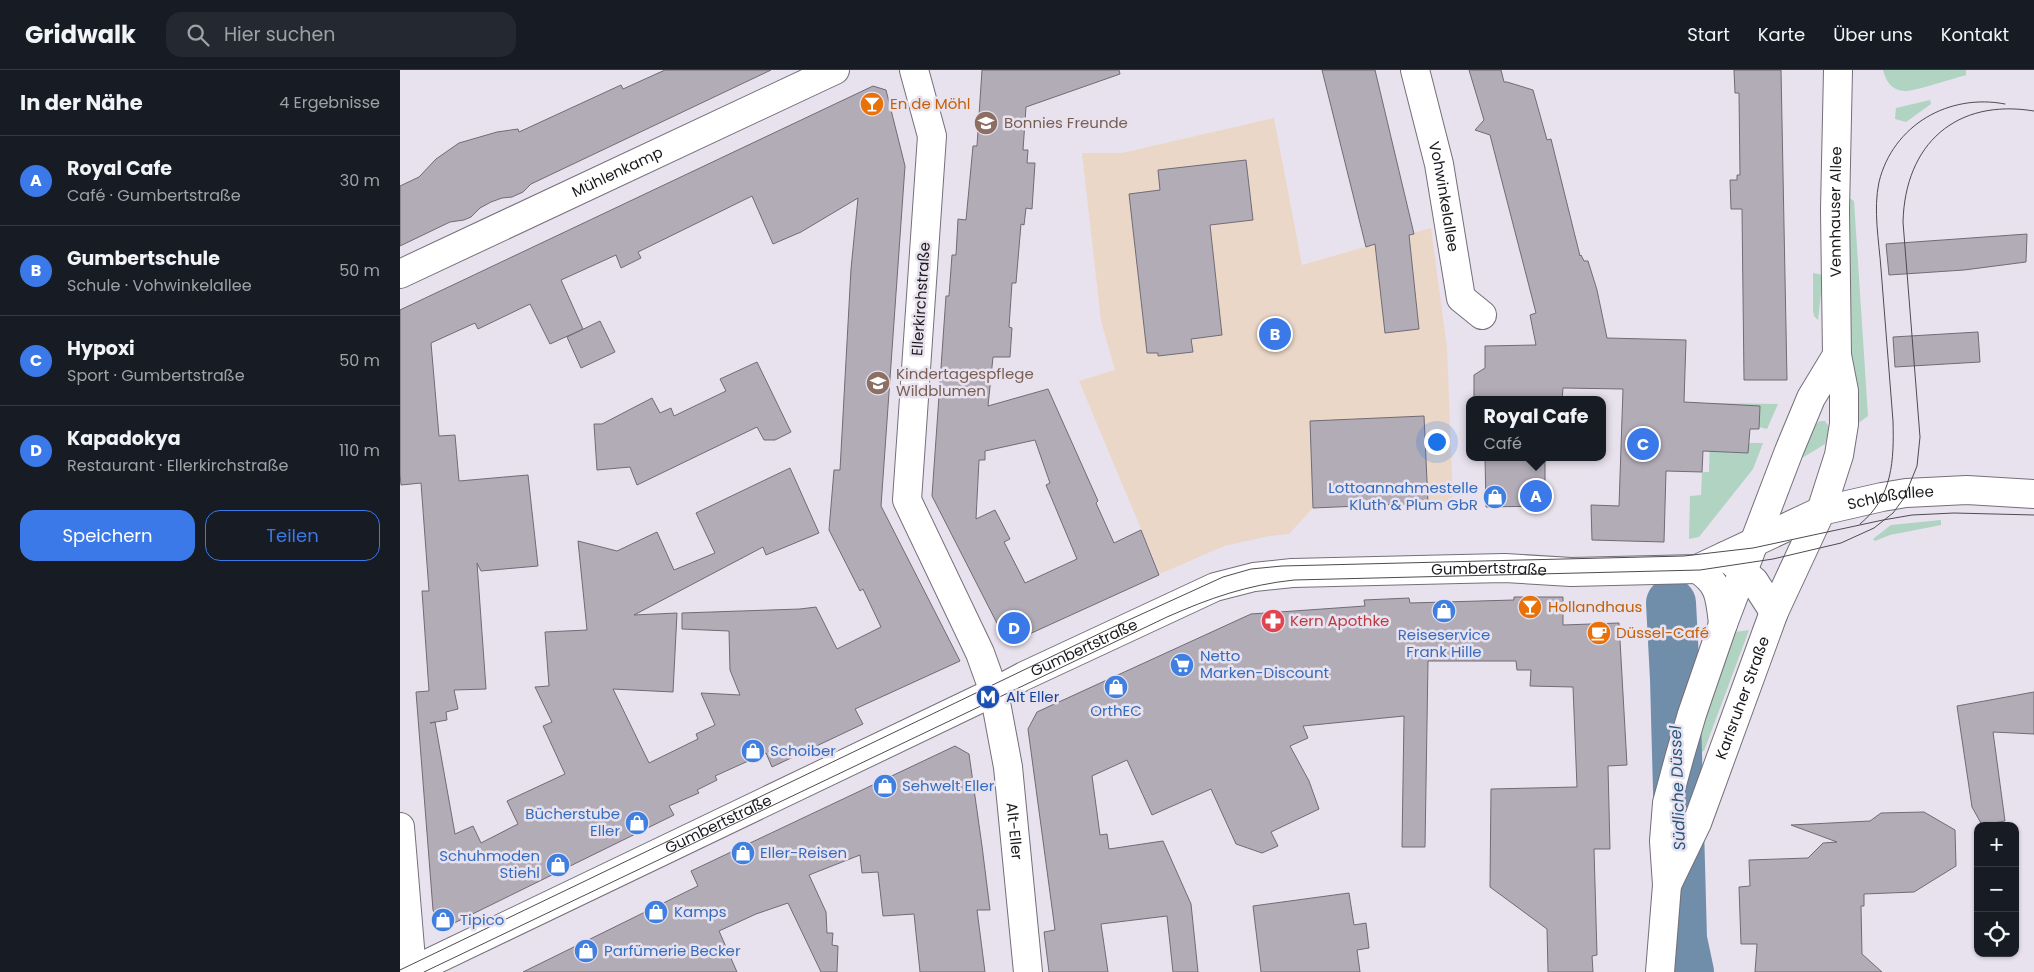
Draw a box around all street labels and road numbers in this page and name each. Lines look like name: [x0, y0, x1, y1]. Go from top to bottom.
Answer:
street label: Vohwinkelallee: [1424, 139, 1464, 253]
street label: Mühlenkamp: [568, 141, 666, 202]
street label: Vennhauser Allee: [1824, 146, 1846, 277]
street label: Ellerkirchstraße: [906, 241, 935, 357]
street label: Schloßallee: [1845, 481, 1934, 515]
street label: Gumbertstraße: [1431, 557, 1548, 581]
street label: Gumbertstraße: [1027, 614, 1141, 682]
street label: Karlsruher Straße: [1710, 633, 1774, 762]
street label: Gumbertstraße: [661, 789, 775, 858]
street label: Alt-Eller: [1002, 801, 1028, 861]

